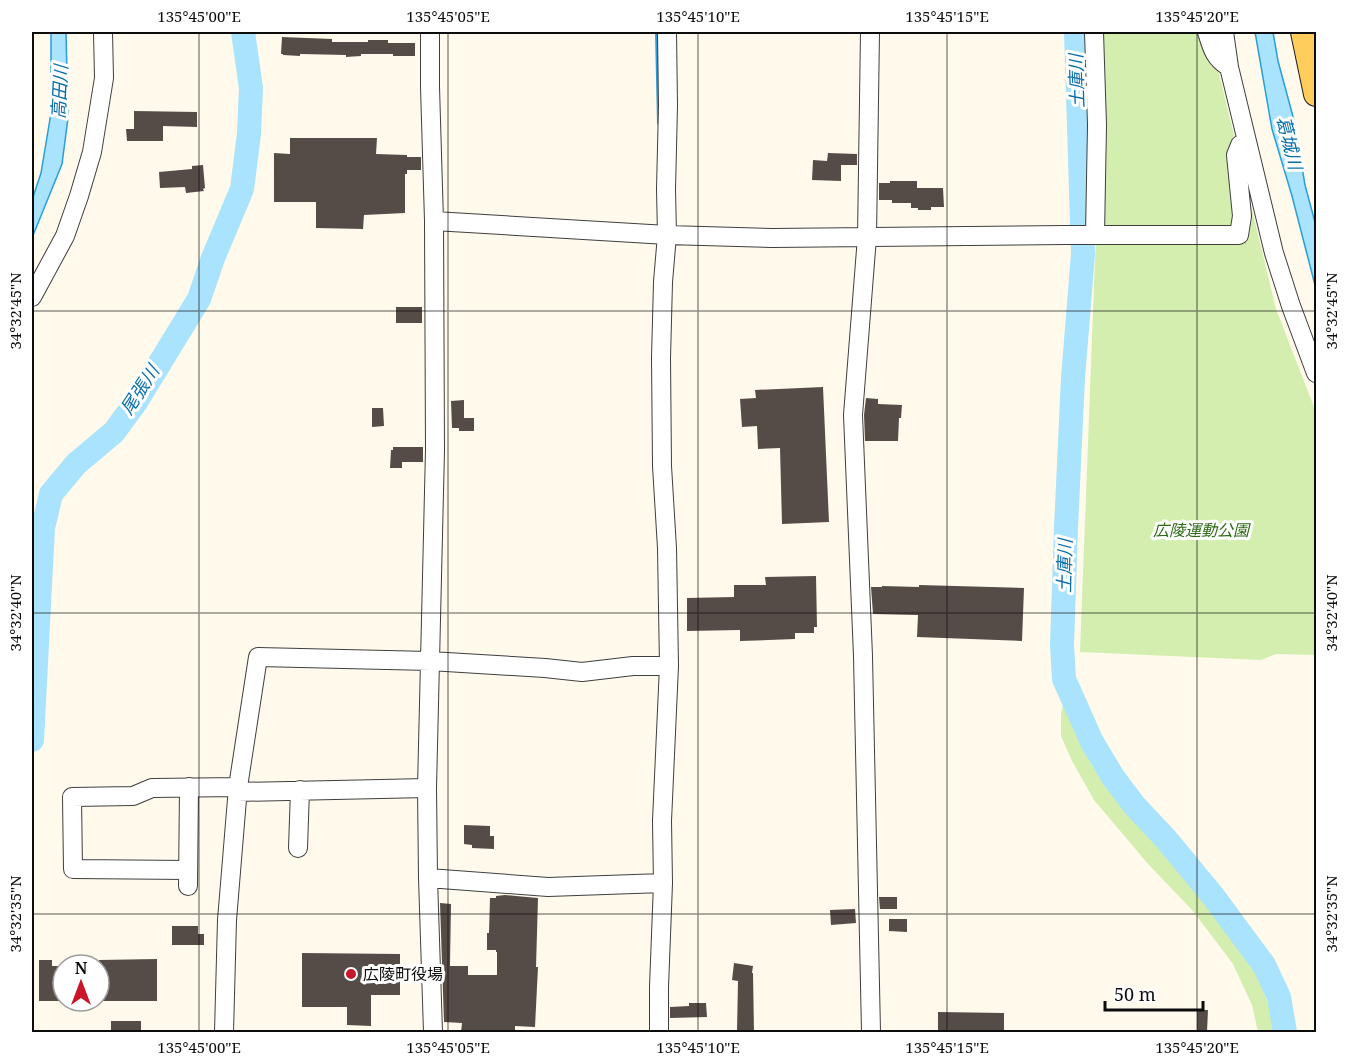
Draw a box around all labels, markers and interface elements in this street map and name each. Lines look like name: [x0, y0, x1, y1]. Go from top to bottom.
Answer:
text: 135°45'00"E: [157, 6, 241, 26]
text: 135°45'05"E: [406, 6, 490, 26]
text: 135°45'10"E: [656, 6, 740, 26]
text: 135°45'15"E: [905, 6, 989, 26]
text: 135°45'20"E: [1155, 6, 1239, 26]
water label: 土庫川: [1063, 52, 1089, 108]
water label: 高田川: [46, 62, 73, 120]
water label: 葛城川: [1272, 114, 1309, 174]
text: 34°32'45"N: [5, 272, 25, 350]
text: 34°32'45"N: [1321, 272, 1341, 350]
water label: 尾張川: [114, 359, 165, 419]
park label: 広陵運動公園: [1153, 519, 1251, 541]
water label: 土庫川: [1052, 537, 1077, 593]
text: 34°32'40"N: [5, 574, 25, 652]
text: 34°32'40"N: [1321, 574, 1341, 652]
text: 34°32'35"N: [5, 875, 25, 953]
text: 34°32'35"N: [1321, 875, 1341, 953]
north arrow: [51, 953, 111, 1013]
text: N: [75, 957, 88, 979]
place label: 広陵町役場: [363, 963, 443, 985]
marker: 広陵町役場: [344, 967, 358, 981]
scale bar: [1105, 974, 1202, 1012]
text: 50 m: [1114, 982, 1156, 1006]
text: 135°45'00"E: [157, 1037, 241, 1057]
text: 135°45'05"E: [406, 1037, 490, 1057]
text: 135°45'10"E: [656, 1037, 740, 1057]
text: 135°45'15"E: [905, 1037, 989, 1057]
text: 135°45'20"E: [1155, 1037, 1239, 1057]

